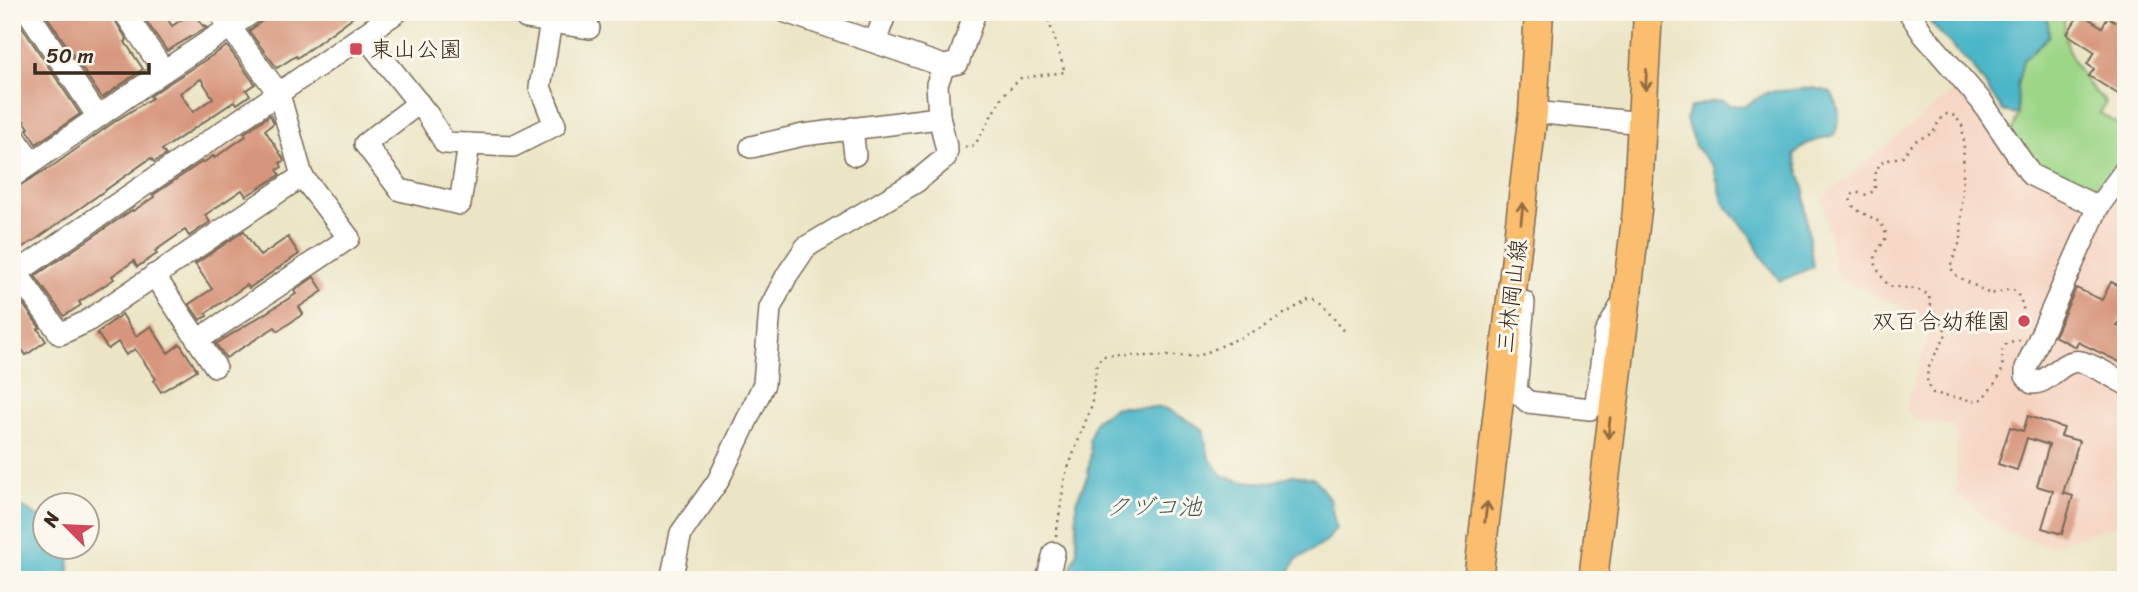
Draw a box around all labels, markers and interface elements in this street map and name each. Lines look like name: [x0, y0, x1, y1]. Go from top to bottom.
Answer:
place label: 東山公園: [370, 29, 462, 70]
scale bar: [35, 32, 149, 76]
text: 50 m: [46, 37, 94, 75]
marker: 東山公園: [348, 41, 364, 57]
one-way arrow: [1639, 69, 1652, 92]
one-way arrow: [1516, 202, 1529, 225]
street label: 三林岡山線: [1485, 236, 1539, 356]
place label: 双百合幼稚園: [1872, 301, 2010, 342]
marker: 双百合幼稚園: [2016, 313, 2032, 329]
one-way arrow: [1603, 417, 1616, 439]
water label: クヅコ池: [1106, 486, 1203, 528]
north arrow: [32, 490, 102, 560]
one-way arrow: [1479, 501, 1492, 524]
text: N: [33, 506, 69, 533]

